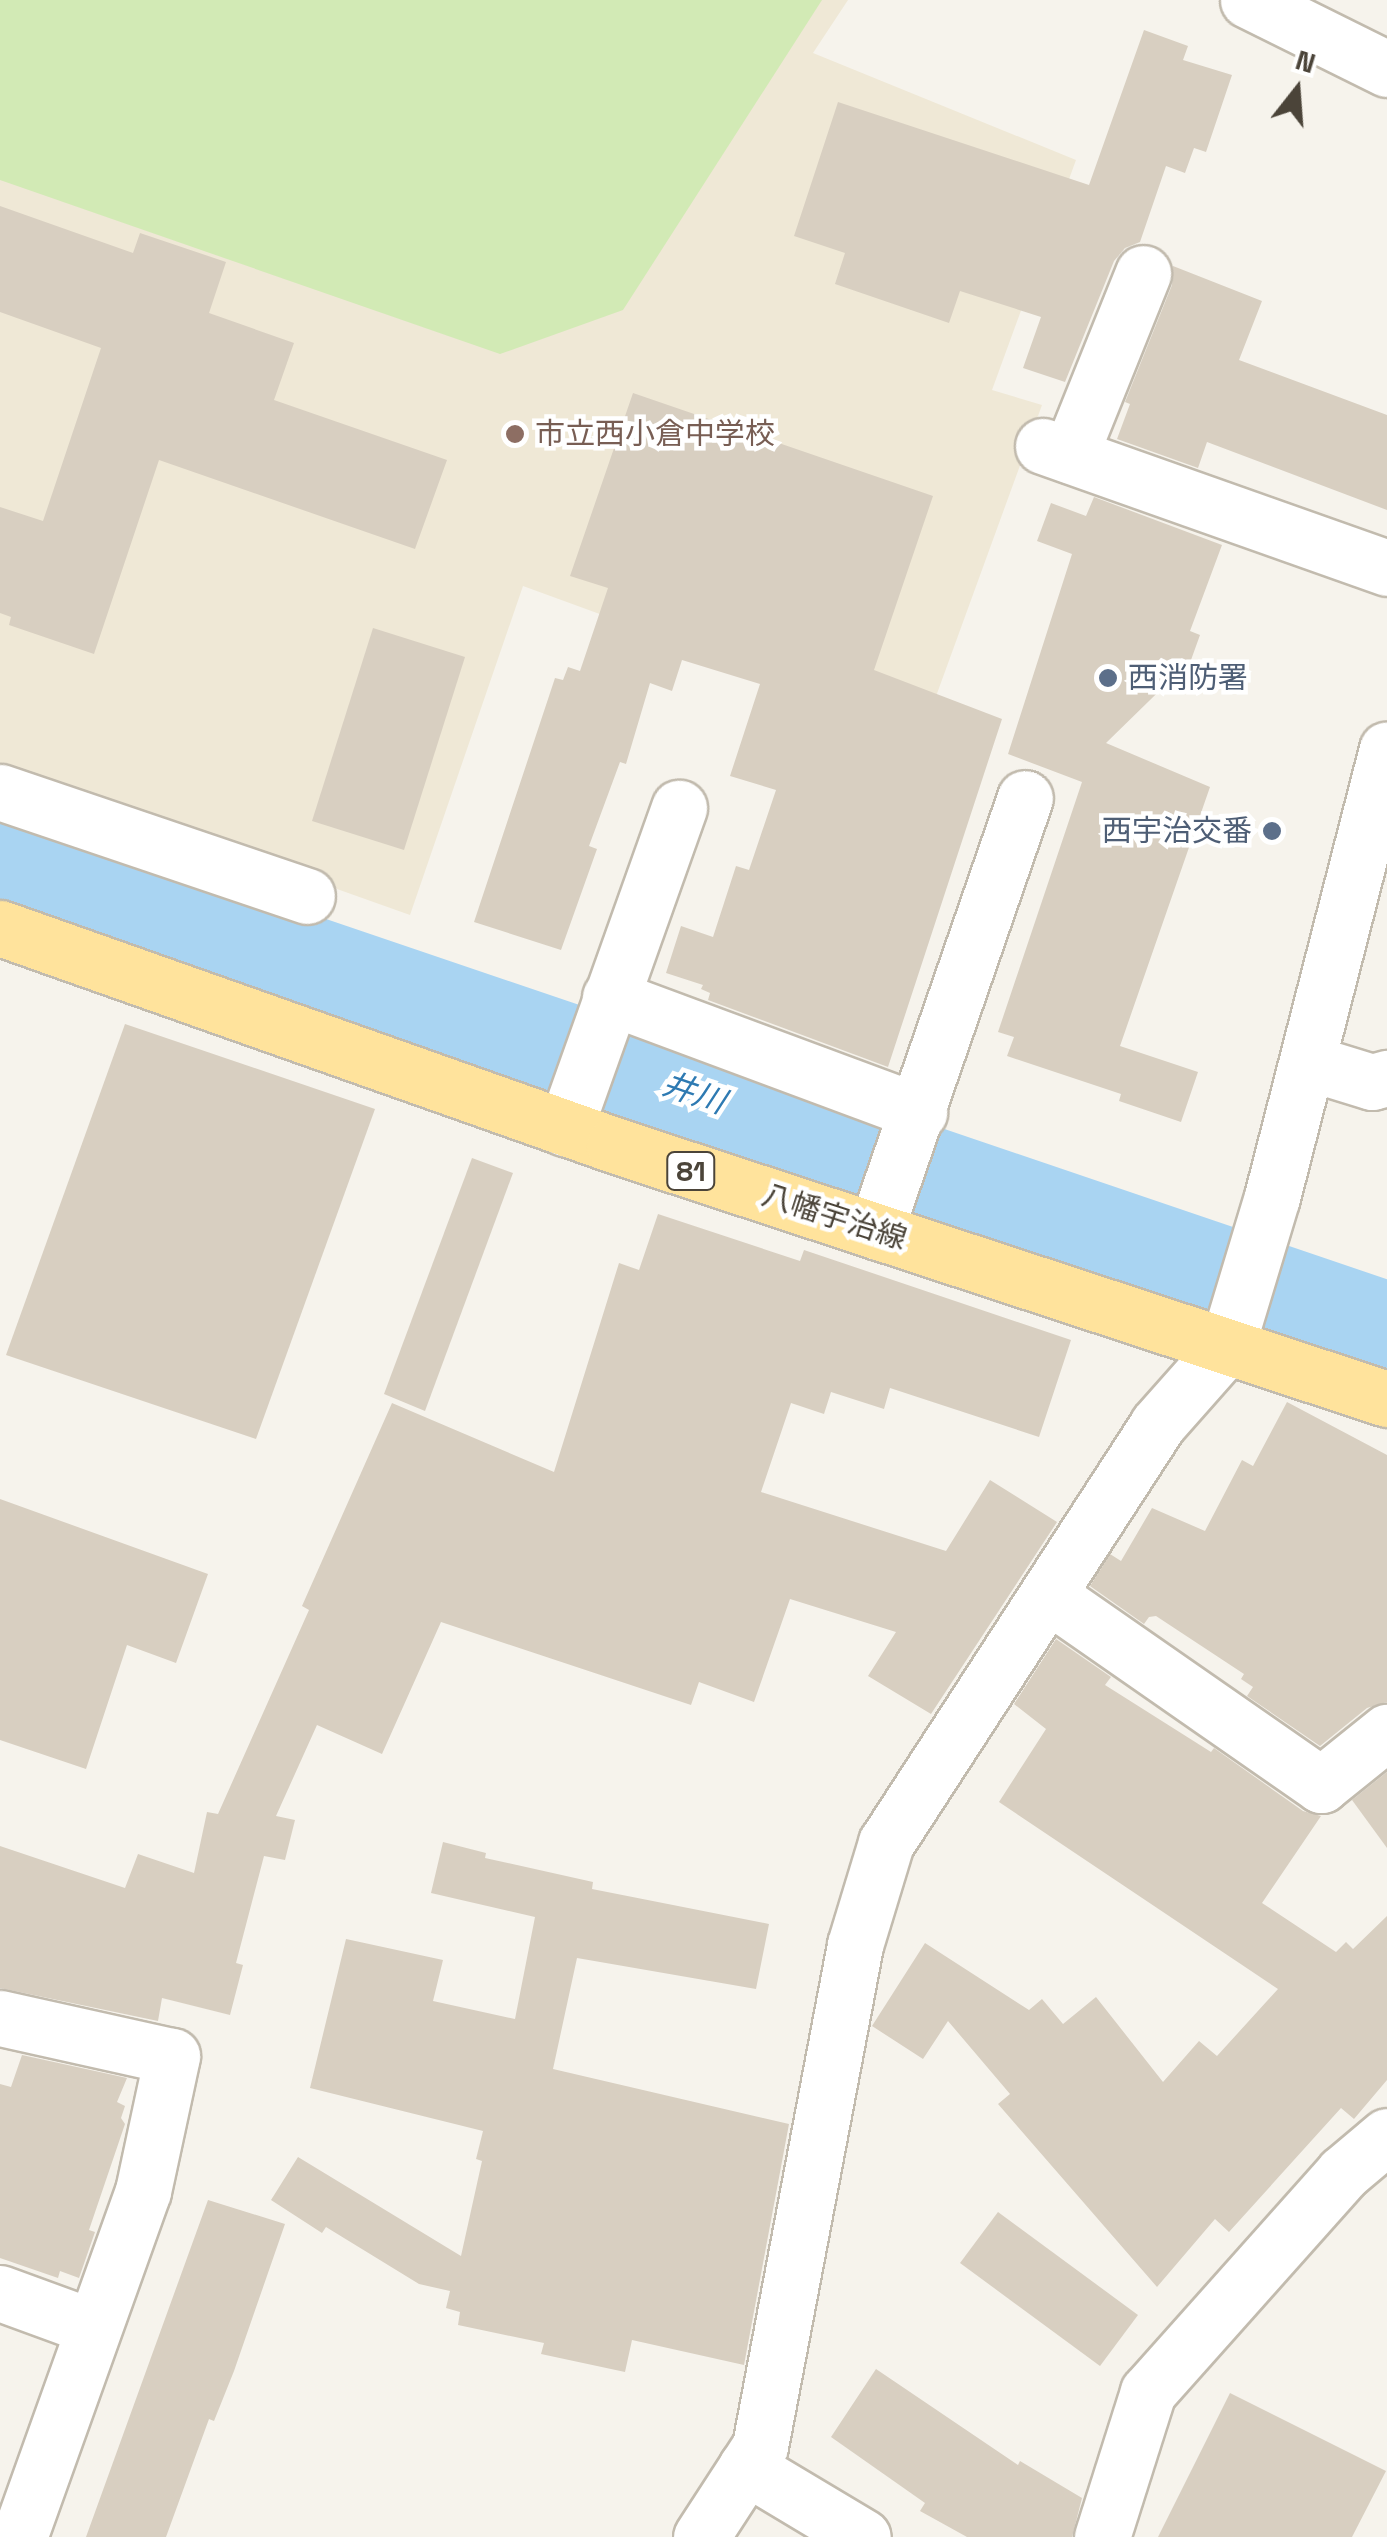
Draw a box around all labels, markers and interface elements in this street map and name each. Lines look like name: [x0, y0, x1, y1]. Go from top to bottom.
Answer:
north arrow: [1247, 40, 1347, 140]
text: N: [1292, 41, 1320, 81]
place label: 市立西小倉中学校: [535, 416, 775, 452]
marker: 市立西小倉中学校: [504, 423, 526, 445]
place label: 西消防署: [1128, 660, 1248, 696]
marker: 西消防署: [1097, 667, 1119, 689]
place label: 西宇治交番: [1102, 813, 1252, 849]
marker: 西宇治交番: [1261, 820, 1283, 842]
water label: 井川: [657, 1064, 731, 1122]
road number: 81: [666, 1148, 716, 1194]
street label: 八幡宇治線: [757, 1177, 911, 1257]

